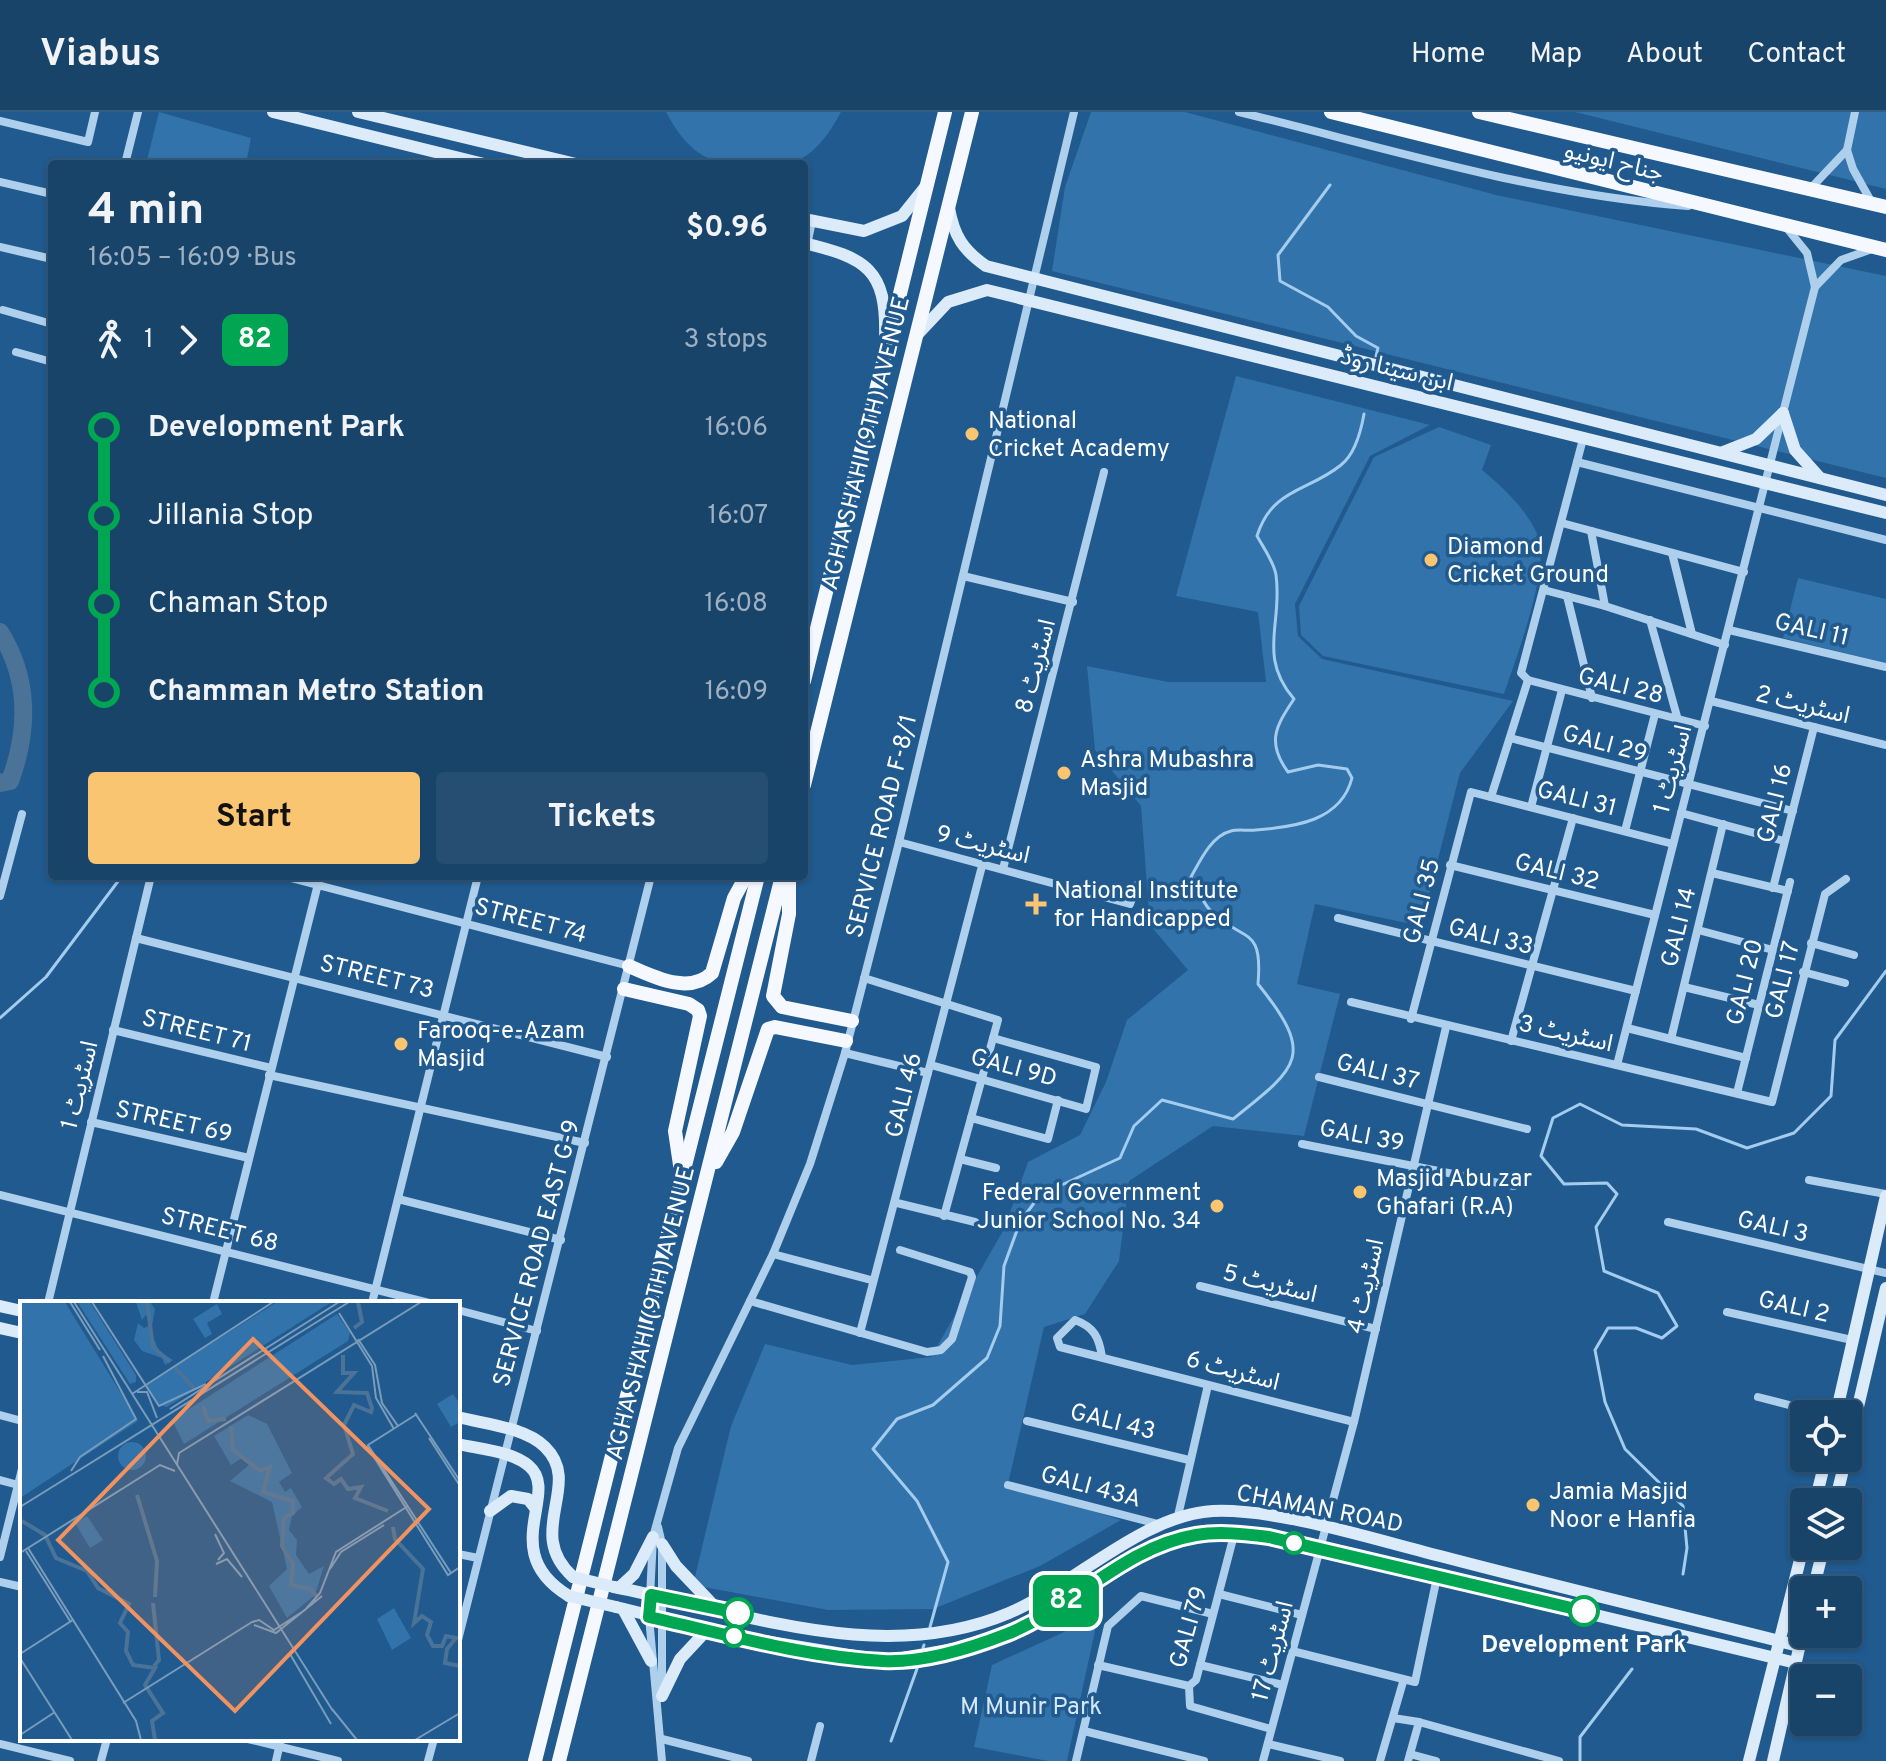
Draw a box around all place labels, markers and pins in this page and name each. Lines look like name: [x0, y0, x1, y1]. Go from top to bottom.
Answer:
place label: National Cricket Academy: [988, 407, 1170, 465]
marker: National Cricket Academy: [963, 425, 981, 443]
place label: Diamond Cricket Ground: [1447, 533, 1609, 591]
marker: Diamond Cricket Ground: [1422, 551, 1440, 569]
place label: Ashra Mubashra Masjid: [1080, 746, 1254, 804]
marker: Ashra Mubashra Masjid: [1055, 764, 1073, 782]
place label: National Institute for Handicapped: [1054, 877, 1238, 935]
marker: National Institute for Handicapped: [1025, 893, 1047, 915]
place label: Farooq-e-Azam Masjid: [417, 1017, 585, 1075]
marker: Farooq-e-Azam Masjid: [392, 1035, 410, 1053]
place label: Masjid Abu zar Ghafari (R.A): [1376, 1165, 1532, 1223]
place label: Federal Government Junior School No. 34: [977, 1179, 1201, 1237]
marker: Masjid Abu zar Ghafari (R.A): [1351, 1183, 1369, 1201]
marker: Federal Government Junior School No. 34: [1208, 1197, 1226, 1215]
place label: Jamia Masjid Noor e Hanfia: [1549, 1478, 1696, 1536]
marker: Jamia Masjid Noor e Hanfia: [1524, 1496, 1542, 1514]
unlabelled marker: [1283, 1532, 1305, 1554]
marker: Development Park: [1569, 1596, 1599, 1626]
unlabelled marker: [723, 1598, 753, 1628]
unlabelled marker: [723, 1625, 745, 1647]
place label: Development Park: [1481, 1631, 1687, 1661]

